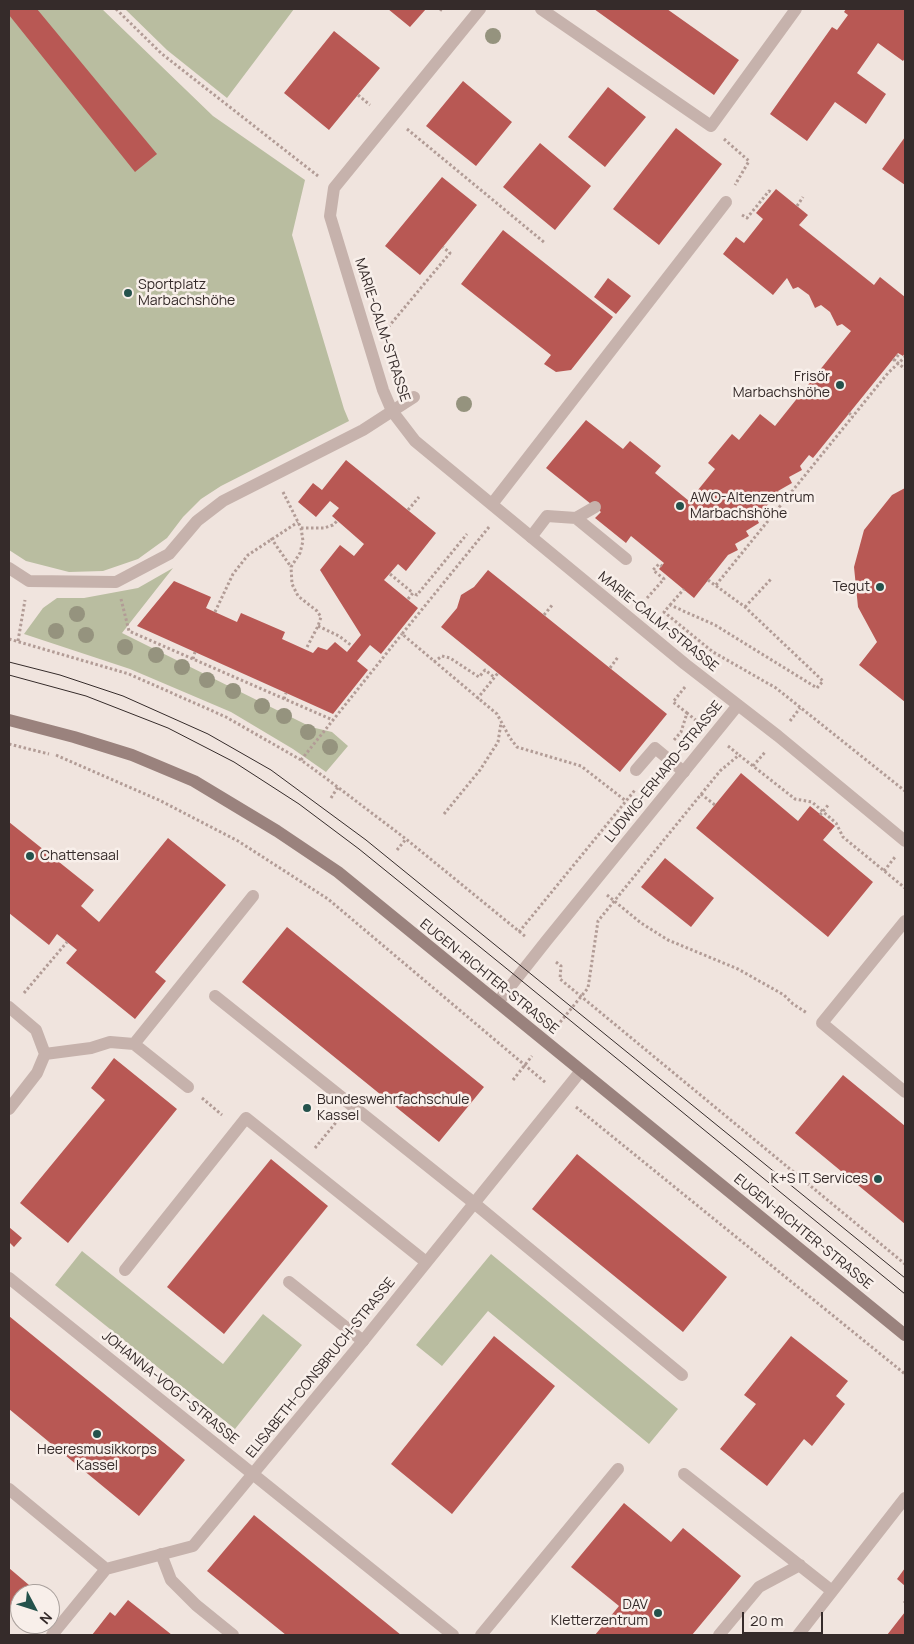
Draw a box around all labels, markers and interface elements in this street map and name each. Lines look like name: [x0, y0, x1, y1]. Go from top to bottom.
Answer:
street label: MARIE-CALM-STRASSE: [351, 256, 413, 404]
place label: Sportplatz Marbachshöhe: [138, 277, 235, 310]
marker: Sportplatz Marbachshöhe: [122, 287, 134, 299]
place label: Frisör Marbachshöhe: [733, 369, 830, 402]
marker: Frisör Marbachshöhe: [834, 379, 846, 391]
place label: AWO-Altenzentrum Marbachshöhe: [690, 490, 814, 522]
marker: AWO-Altenzentrum Marbachshöhe: [674, 500, 686, 512]
street label: MARIE-CALM-STRASSE: [594, 568, 722, 676]
place label: Tegut: [832, 579, 870, 595]
marker: Tegut: [874, 581, 886, 593]
street label: LUDWIG-ERHARD-STRASSE: [602, 698, 726, 846]
place label: Chattensaal: [40, 848, 119, 864]
marker: Chattensaal: [24, 850, 36, 862]
street label: EUGEN-RICHTER-STRASSE: [416, 916, 562, 1038]
place label: Bundeswehrfachschule Kassel: [317, 1092, 470, 1124]
marker: Bundeswehrfachschule Kassel: [301, 1102, 313, 1114]
street label: EUGEN-RICHTER-STRASSE: [730, 1171, 876, 1293]
place label: K+S IT Services: [770, 1171, 868, 1187]
marker: K+S IT Services: [872, 1173, 884, 1185]
street label: ELISABETH-CONSBRUCH-STRASSE: [243, 1274, 399, 1462]
street label: JOHANNA-VOGT-STRASSE: [98, 1328, 242, 1448]
marker: Heeresmusikkorps Kassel: [91, 1428, 103, 1440]
place label: Heeresmusikkorps Kassel: [37, 1442, 157, 1474]
north arrow: [10, 1584, 60, 1634]
place label: DAV Kletterzentrum: [551, 1597, 648, 1630]
scale bar: [744, 1602, 825, 1634]
marker: DAV Kletterzentrum: [652, 1607, 664, 1619]
text: N: [36, 1608, 57, 1628]
text: 20 m: [750, 1610, 783, 1631]

